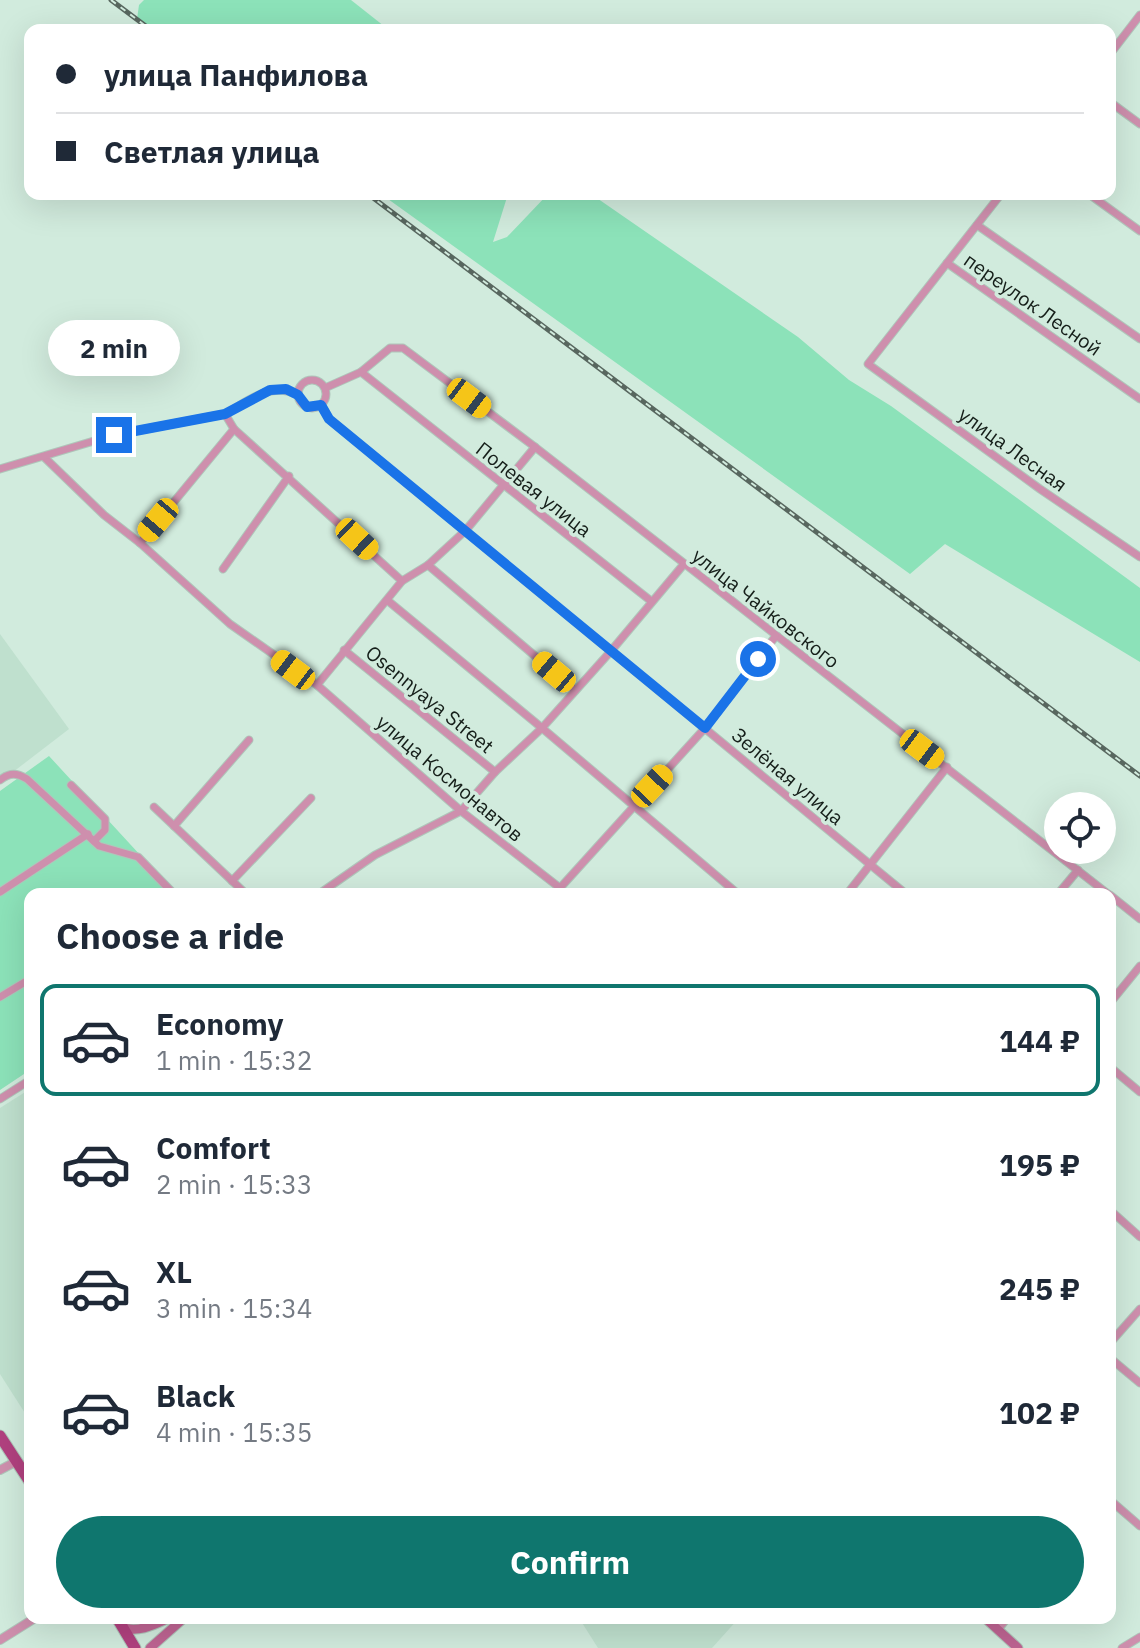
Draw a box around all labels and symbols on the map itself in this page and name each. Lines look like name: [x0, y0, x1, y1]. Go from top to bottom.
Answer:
street label: переулок Лесной: [959, 246, 1107, 362]
callout: 2 min: [48, 319, 180, 375]
car: [443, 374, 495, 422]
street label: улица Лесная: [953, 400, 1073, 498]
route end: [96, 417, 132, 453]
street label: Полевая улица: [471, 435, 598, 543]
car: [133, 494, 183, 546]
car: [331, 514, 383, 564]
street label: улица Чайковского: [687, 542, 845, 674]
street label: Osennyaya Street: [360, 639, 500, 759]
route start: [740, 641, 776, 677]
car: [267, 646, 319, 694]
car: [528, 647, 580, 697]
street label: улица Космонавтов: [371, 708, 529, 848]
street label: Зелёная улица: [726, 721, 850, 831]
car: [896, 725, 948, 773]
car: [627, 760, 677, 812]

